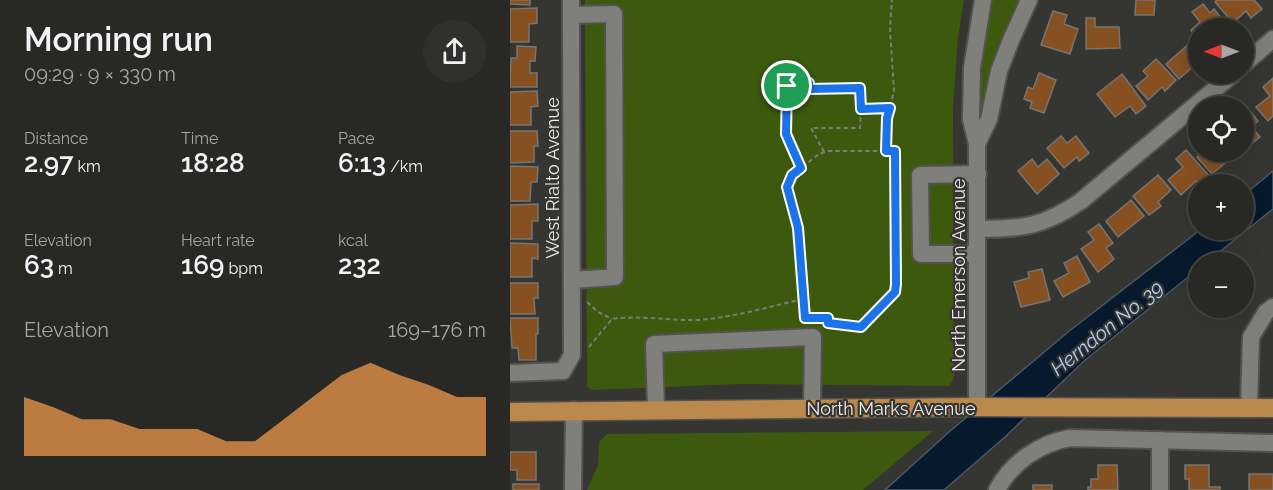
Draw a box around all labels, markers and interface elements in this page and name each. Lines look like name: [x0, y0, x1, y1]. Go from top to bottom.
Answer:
north arrow: [1188, 18, 1254, 84]
map controls: [1188, 18, 1254, 318]
text: Morning run: [24, 20, 213, 59]
button: share: [423, 20, 486, 83]
pin: [761, 60, 812, 111]
text: 09:29 · 9 × 330 m: [24, 62, 176, 86]
icon: arrive: [770, 69, 803, 102]
button: locate: [1188, 96, 1254, 162]
street label: West Rialto Avenue: [542, 97, 563, 259]
text: Distance: [24, 129, 88, 148]
text: Time: [181, 129, 218, 148]
text: Pace: [338, 129, 375, 148]
text: 2.97: [24, 148, 73, 178]
text: 18:28: [181, 148, 245, 178]
text: 6:13: [338, 148, 386, 178]
text: km: [73, 157, 101, 176]
text: /km: [386, 157, 423, 176]
button: +: [1188, 174, 1254, 240]
street label: North Emerson Avenue: [948, 178, 969, 372]
text: Elevation: [24, 231, 92, 250]
text: Heart rate: [181, 231, 255, 250]
text: kcal: [338, 231, 368, 250]
text: 63: [24, 250, 54, 280]
text: 169: [181, 250, 224, 280]
text: 232: [338, 250, 381, 280]
button: −: [1188, 252, 1254, 318]
text: m: [54, 259, 73, 278]
text: bpm: [224, 259, 263, 278]
water label: Herndon No. 39: [1046, 275, 1168, 381]
text: Elevation: [24, 318, 109, 342]
text: 169–176 m: [388, 318, 486, 342]
street label: North Marks Avenue: [806, 398, 976, 419]

